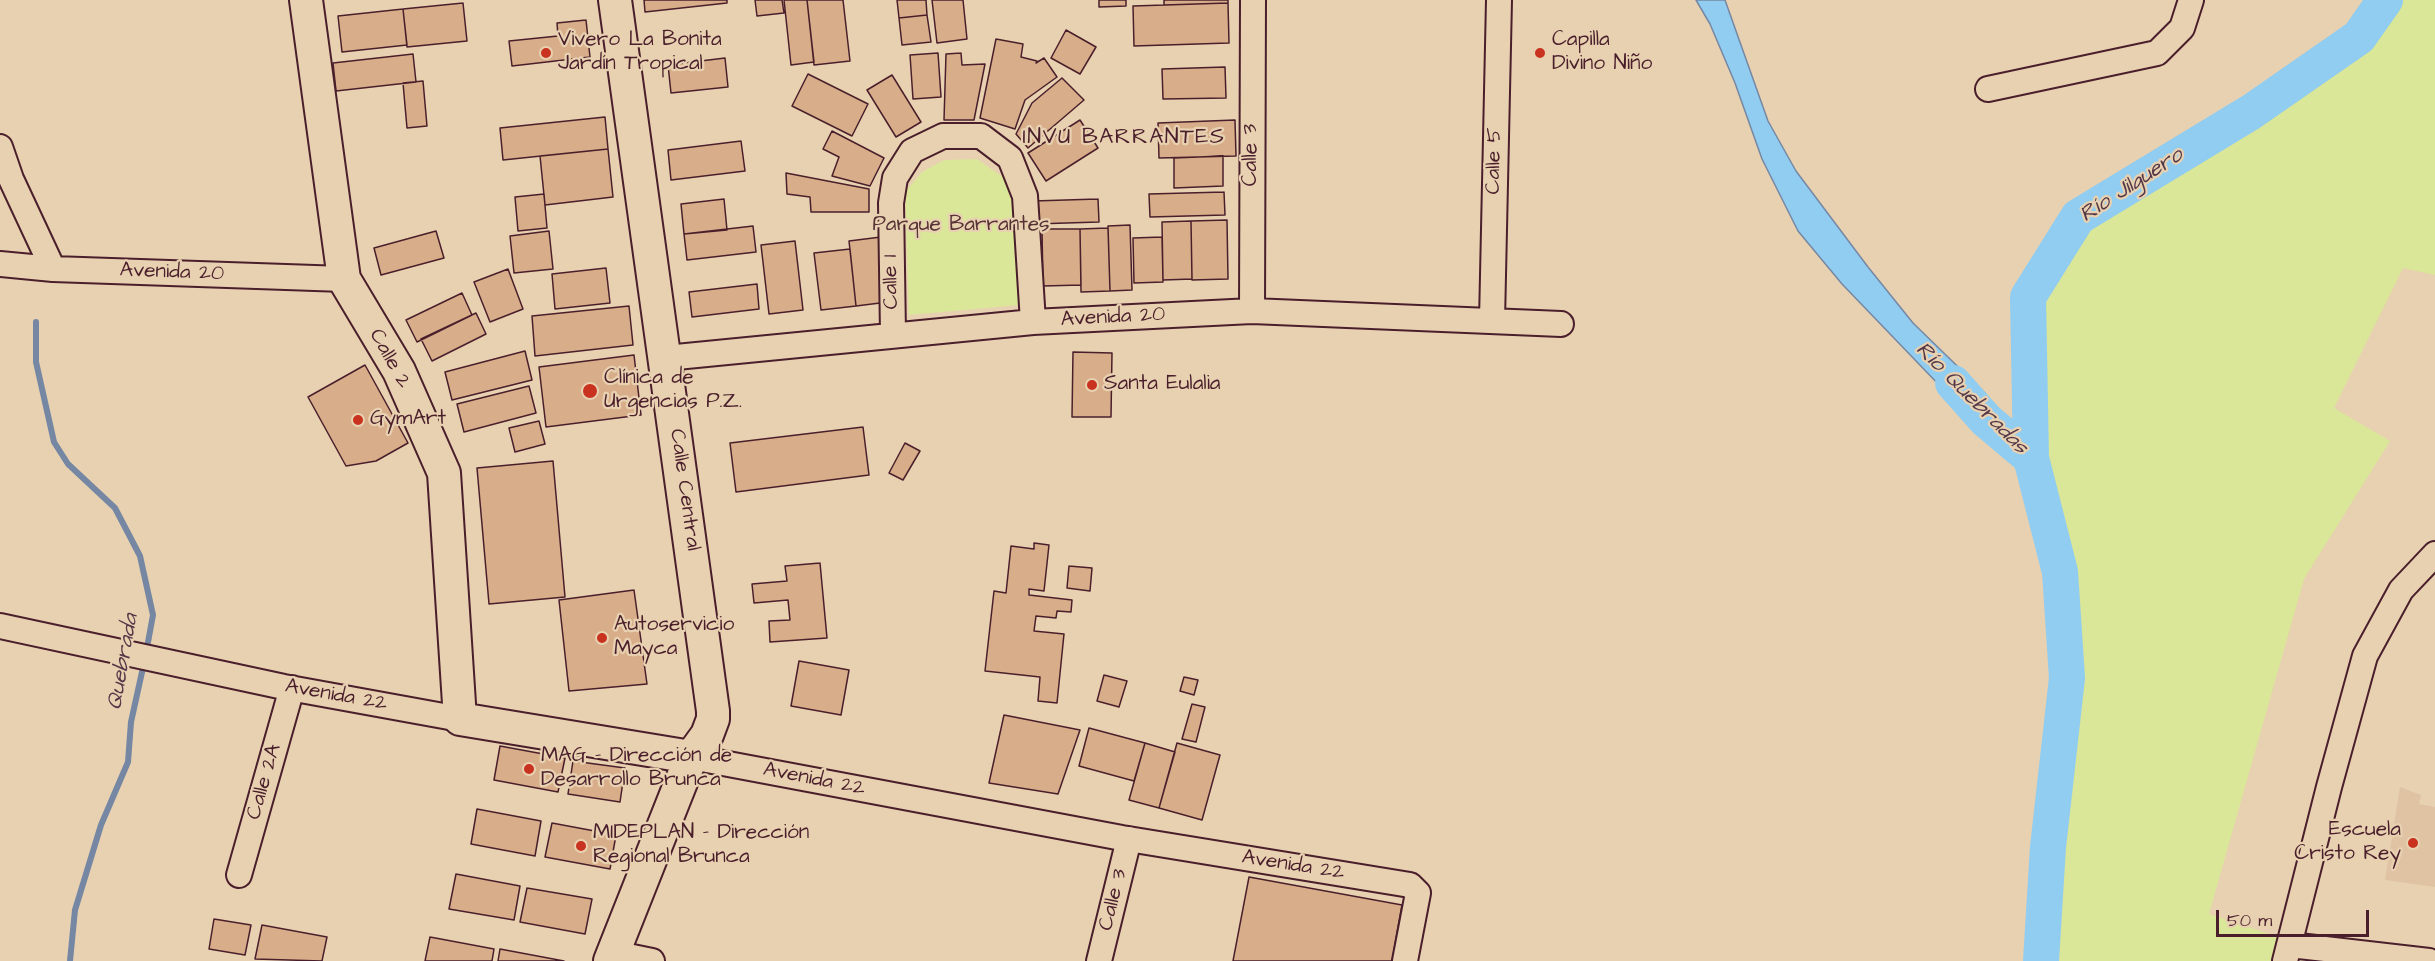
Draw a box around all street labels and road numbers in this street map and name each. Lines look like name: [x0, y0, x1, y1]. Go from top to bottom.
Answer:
street label: Calle 3: [1239, 124, 1265, 186]
street label: Calle 5: [1482, 127, 1508, 195]
street label: Calle 1: [879, 254, 905, 310]
street label: Avenida 20: [119, 259, 225, 287]
street label: Avenida 20: [1060, 303, 1166, 333]
street label: Calle 2: [362, 325, 416, 393]
street label: Calle Central: [663, 427, 705, 553]
street label: Avenida 22: [283, 675, 389, 717]
street label: Calle 2A: [242, 741, 288, 823]
street label: Avenida 22: [761, 758, 867, 802]
street label: Avenida 22: [1240, 845, 1346, 887]
street label: Calle 3: [1094, 867, 1134, 933]

